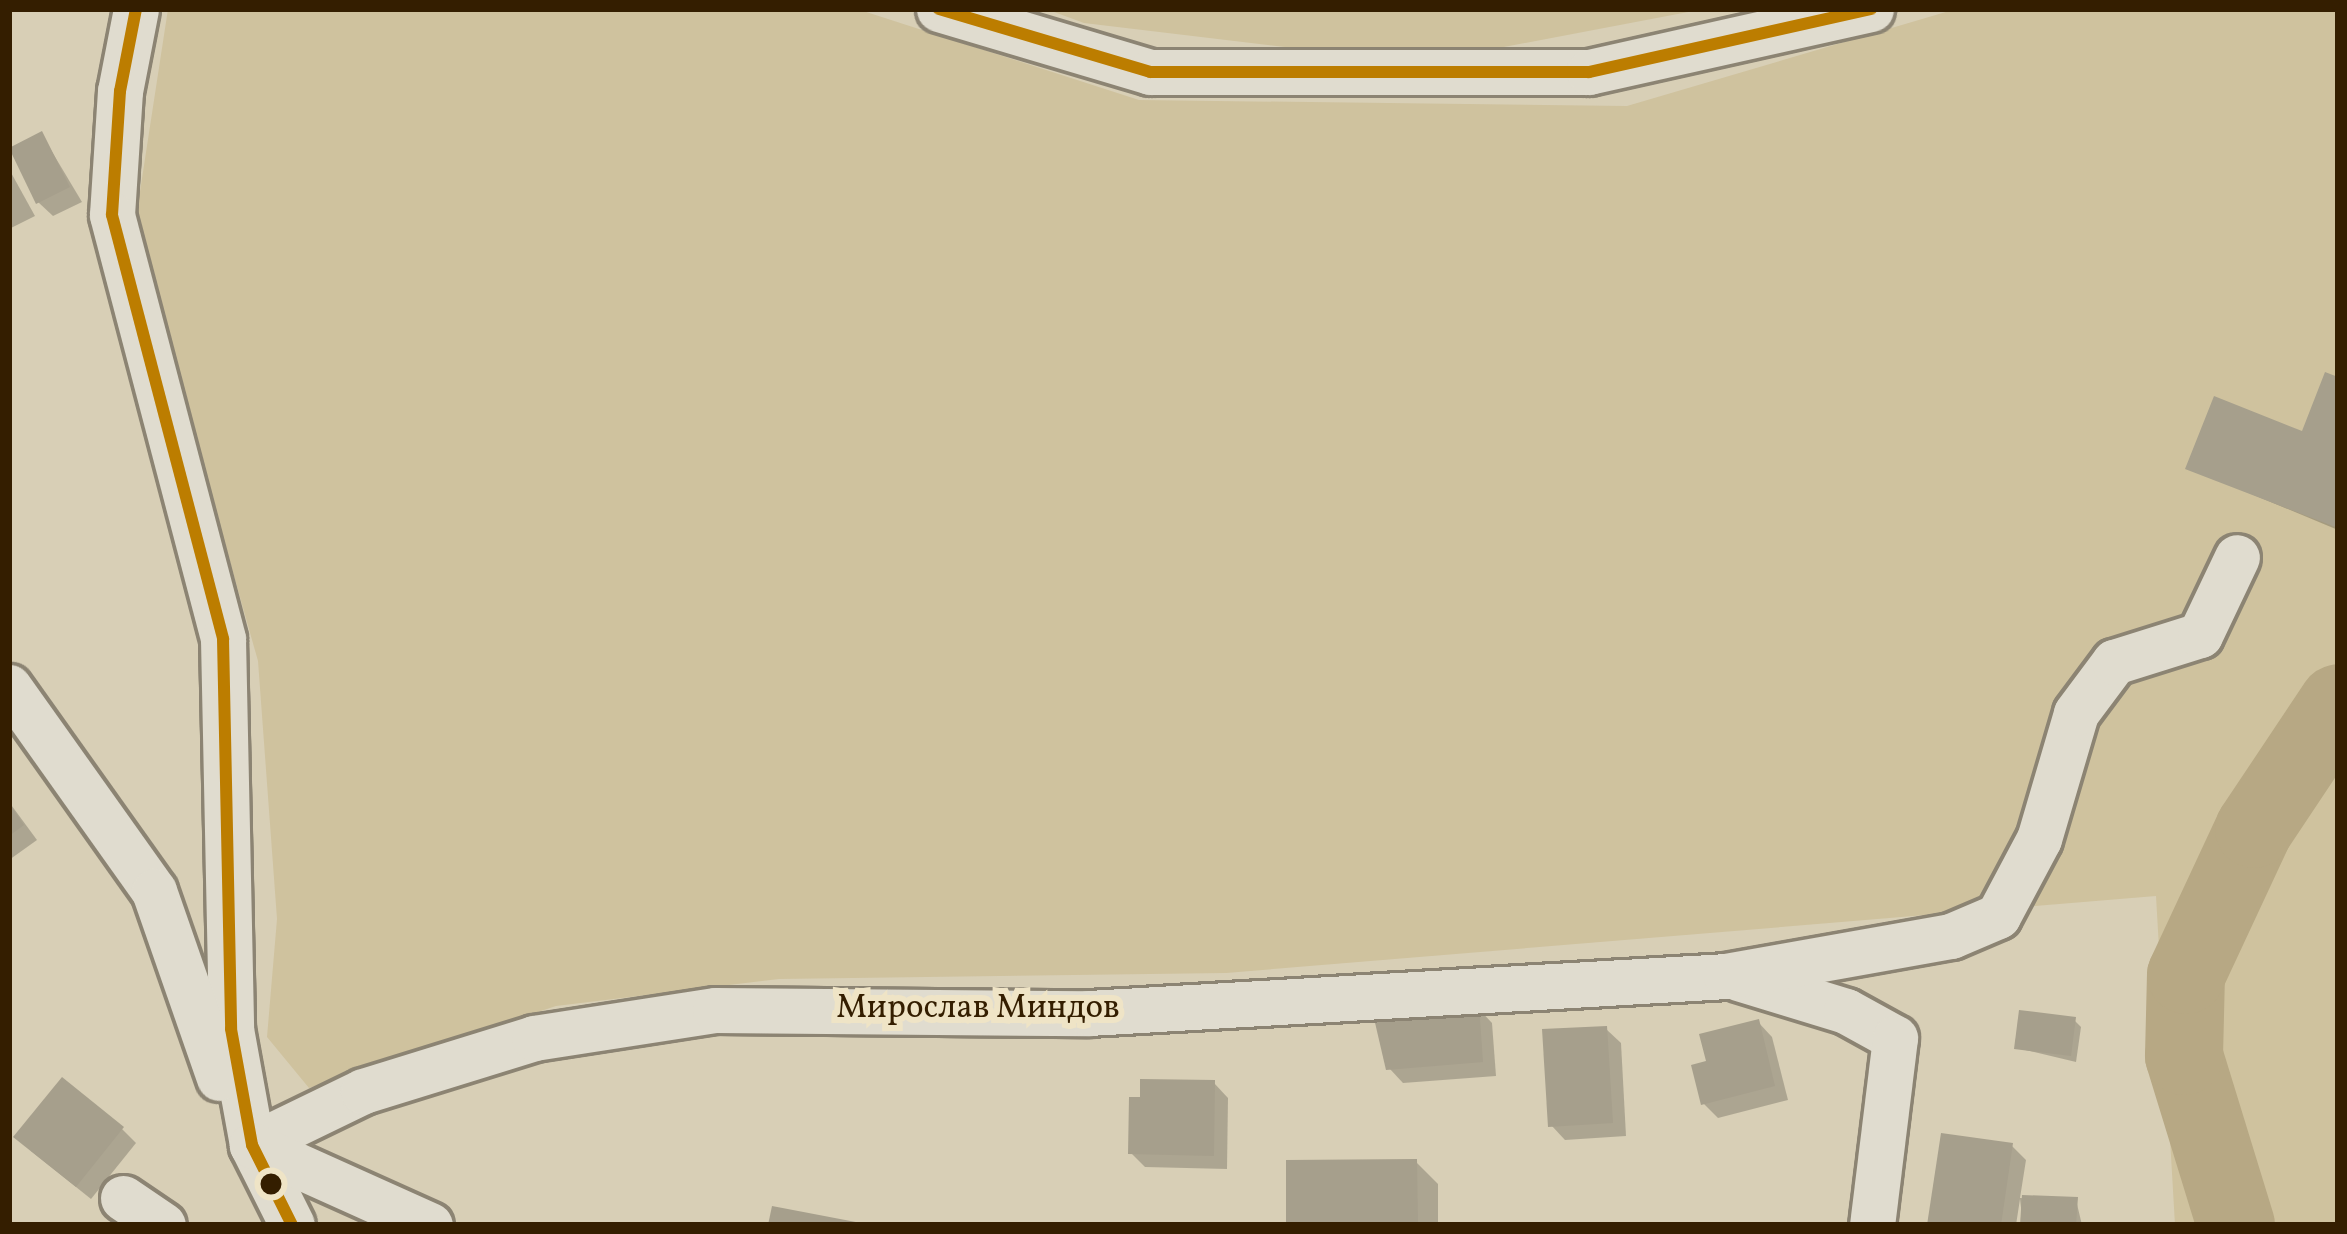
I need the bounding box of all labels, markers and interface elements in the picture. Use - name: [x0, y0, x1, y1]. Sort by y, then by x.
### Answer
- street label: Мирослав Миндов: [836, 990, 1120, 1030]
- unlabelled marker: [260, 1173, 282, 1195]

